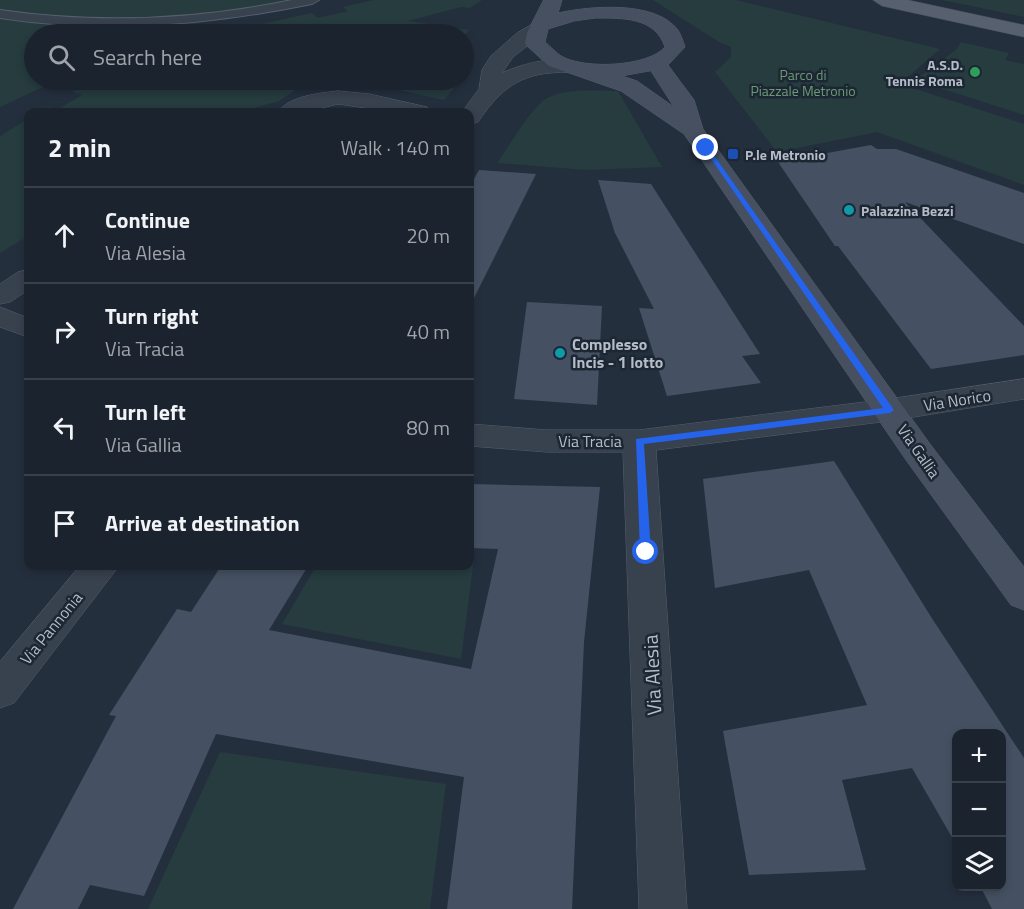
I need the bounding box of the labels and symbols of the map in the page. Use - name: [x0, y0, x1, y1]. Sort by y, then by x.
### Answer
- place label: A.S.D. Tennis Roma: [886, 54, 963, 91]
- park label: Parco di Piazzale Metronio: [750, 64, 856, 101]
- marker: A.S.D. Tennis Roma: [968, 65, 982, 79]
- route end: [692, 134, 718, 160]
- place label: P.le Metronio: [745, 144, 826, 165]
- marker: P.le Metronio: [726, 147, 740, 161]
- place label: Palazzina Bezzi: [861, 200, 954, 221]
- marker: Palazzina Bezzi: [842, 203, 856, 217]
- place label: Complesso Incis - 1 lotto: [572, 332, 663, 374]
- marker: Complesso Incis - 1 lotto: [553, 346, 567, 360]
- street label: Via Norico: [922, 383, 992, 417]
- street label: Via Gallia: [892, 419, 946, 483]
- street label: Via Tracia: [558, 429, 622, 453]
- route start: [632, 538, 658, 564]
- street label: Via Pannonia: [14, 586, 88, 670]
- street label: Via Alesia: [634, 634, 670, 716]

